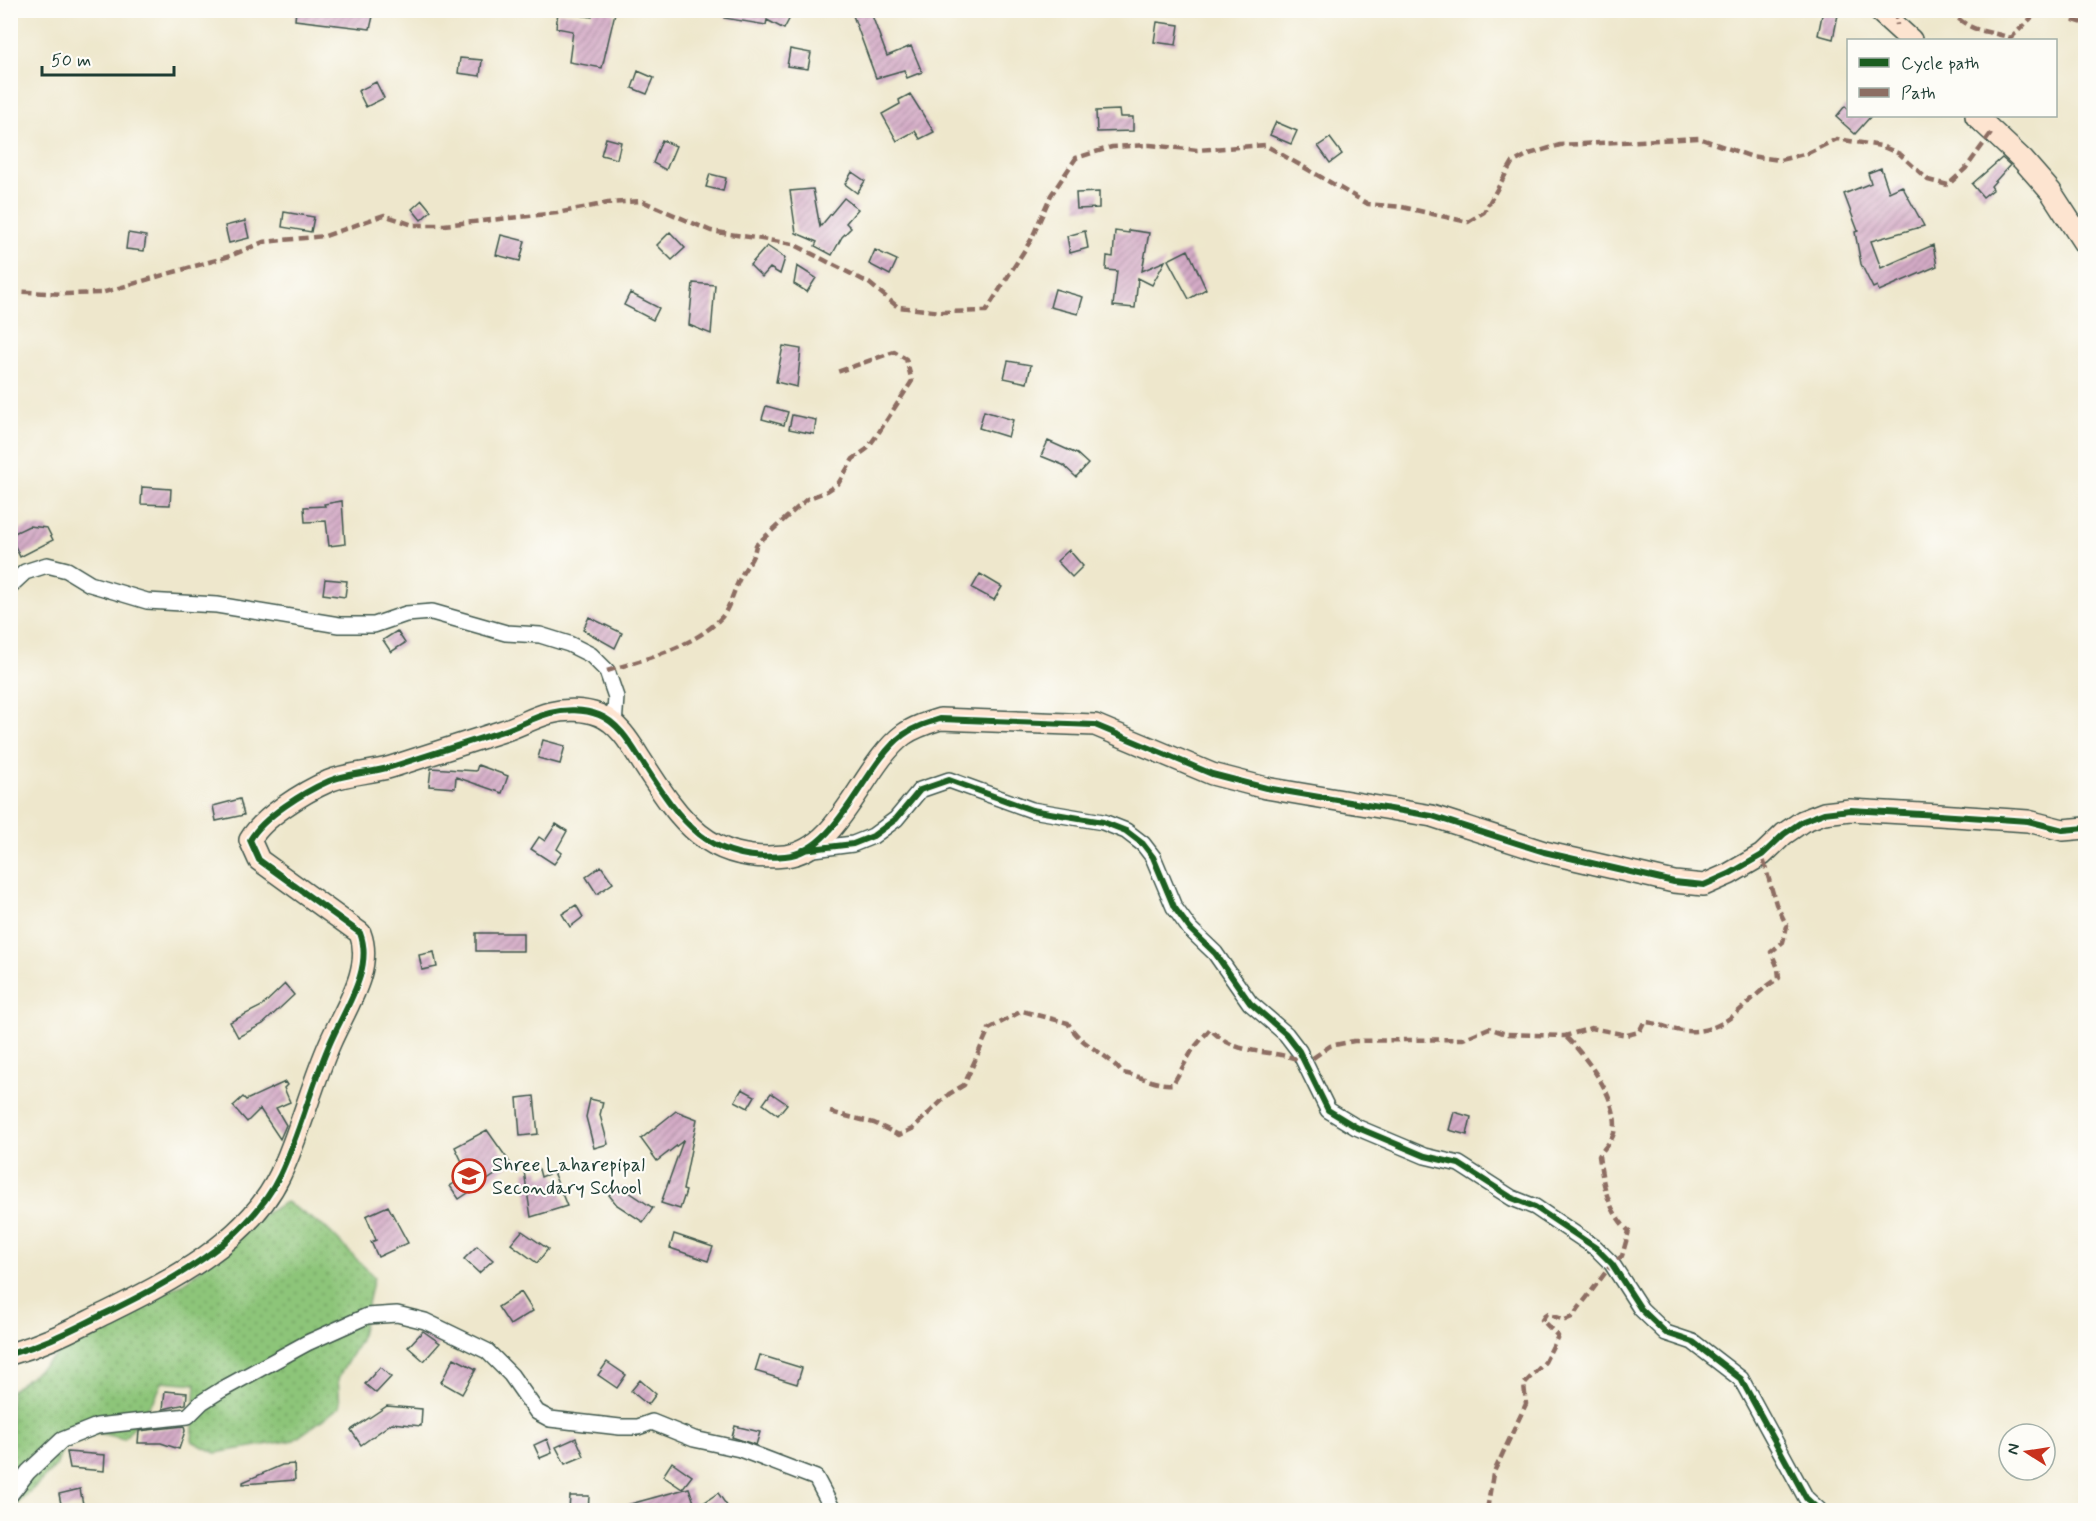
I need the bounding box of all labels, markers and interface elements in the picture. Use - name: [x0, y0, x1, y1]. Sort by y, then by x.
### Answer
- scale bar: [42, 39, 174, 77]
- legend: [1847, 39, 2057, 117]
- text: 50 m: [51, 49, 91, 73]
- text: Cycle path: [1901, 52, 1979, 76]
- text: Path: [1901, 82, 1936, 106]
- place label: Shree Laharepipal Secondary School: [492, 1152, 645, 1202]
- school or university icon: Shree Laharepipal Secondary School: [451, 1158, 487, 1194]
- north arrow: [1997, 1422, 2057, 1482]
- text: N: [2002, 1442, 2025, 1457]

